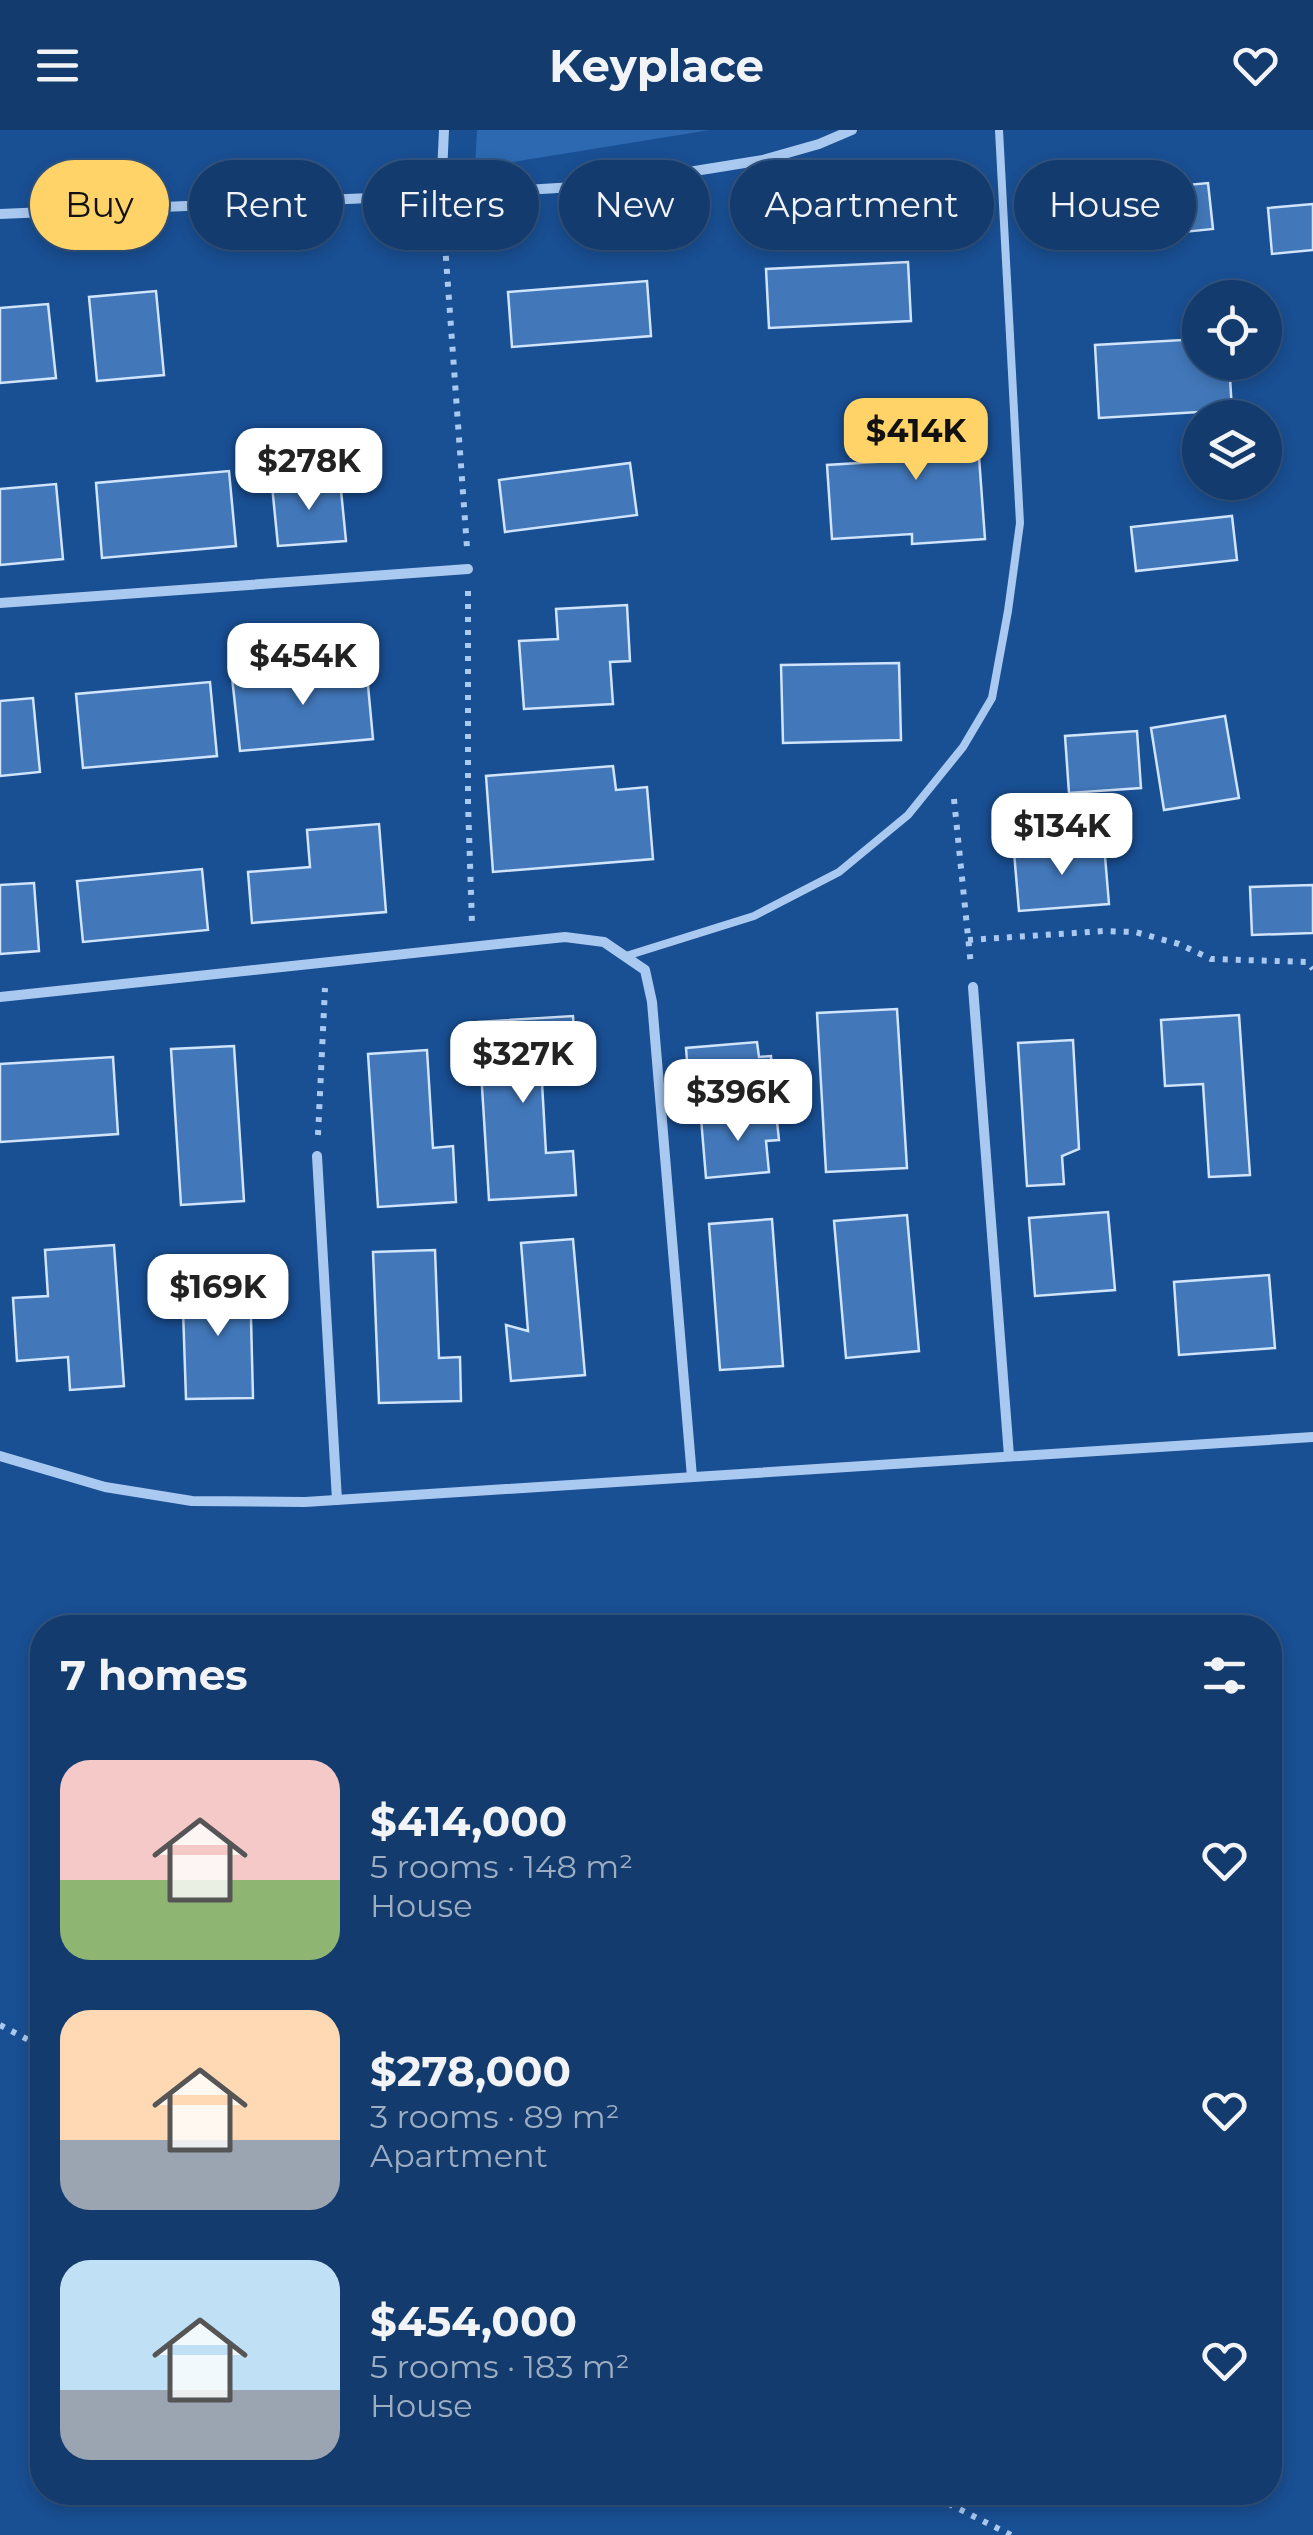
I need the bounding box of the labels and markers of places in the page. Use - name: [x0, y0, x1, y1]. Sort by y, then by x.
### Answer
- pin: $414K: [846, 398, 986, 483]
- pin: $278K: [239, 428, 379, 513]
- pin: $454K: [233, 623, 373, 708]
- pin: $134K: [992, 793, 1132, 878]
- pin: $327K: [453, 1021, 593, 1106]
- pin: $396K: [668, 1059, 808, 1144]
- pin: $169K: [148, 1254, 288, 1339]

